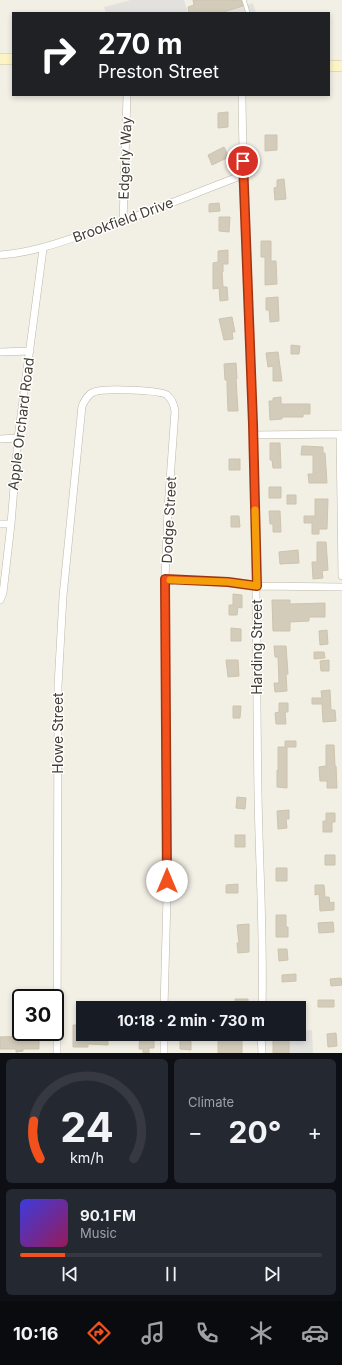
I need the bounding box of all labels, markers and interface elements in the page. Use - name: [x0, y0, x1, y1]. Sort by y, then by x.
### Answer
- text: 270 m: [98, 27, 183, 61]
- icon: right: [32, 28, 84, 80]
- text: Preston Street: [98, 61, 219, 82]
- street label: Edgerly Way: [115, 116, 134, 200]
- pin: [226, 144, 260, 178]
- icon: arrive: [232, 150, 254, 172]
- street label: Brookfield Drive: [70, 193, 176, 246]
- street label: Apple Orchard Road: [4, 357, 37, 491]
- street label: Dodge Street: [158, 476, 179, 564]
- street label: Harding Street: [248, 599, 265, 695]
- street label: Howe Street: [49, 692, 66, 774]
- position arrow: [146, 860, 188, 902]
- speed limit sign: 30: [12, 989, 64, 1041]
- text: 10:18 · 2 min · 730 m: [117, 1011, 265, 1030]
- text: Climate: [188, 1094, 234, 1110]
- text: 24: [60, 1102, 114, 1152]
- text: 20°: [229, 1114, 281, 1150]
- text: −: [188, 1119, 203, 1145]
- text: +: [307, 1119, 322, 1145]
- text: km/h: [70, 1149, 104, 1166]
- text: 90.1 FM: [80, 1206, 136, 1225]
- text: Music: [80, 1225, 117, 1241]
- icon: previous: [59, 1263, 81, 1285]
- icon: pause: [160, 1263, 182, 1285]
- icon: next: [261, 1263, 283, 1285]
- icon: directions: [85, 1319, 113, 1347]
- icon: music: [139, 1319, 167, 1347]
- icon: phone: [193, 1319, 221, 1347]
- icon: climate: [247, 1319, 275, 1347]
- icon: car: [301, 1319, 329, 1347]
- text: 10:16: [13, 1323, 58, 1344]

